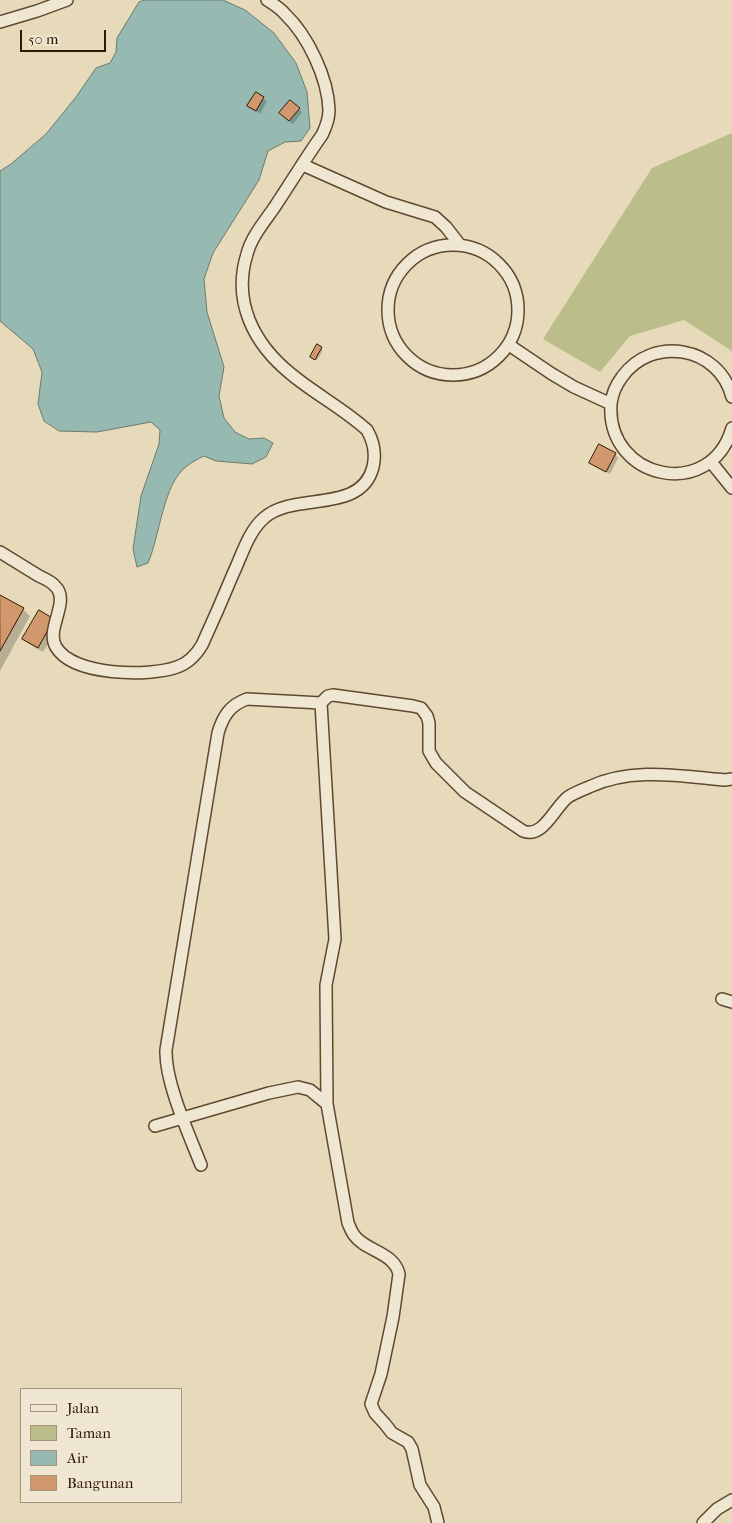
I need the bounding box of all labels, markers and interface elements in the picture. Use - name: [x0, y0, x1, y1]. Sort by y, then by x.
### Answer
- scale bar: [22, 20, 109, 52]
- text: 50 m: [28, 30, 58, 48]
- legend: [20, 1388, 182, 1503]
- text: Jalan: [67, 1399, 99, 1417]
- text: Taman: [67, 1424, 111, 1442]
- text: Air: [67, 1449, 88, 1467]
- text: Bangunan: [67, 1474, 134, 1492]

